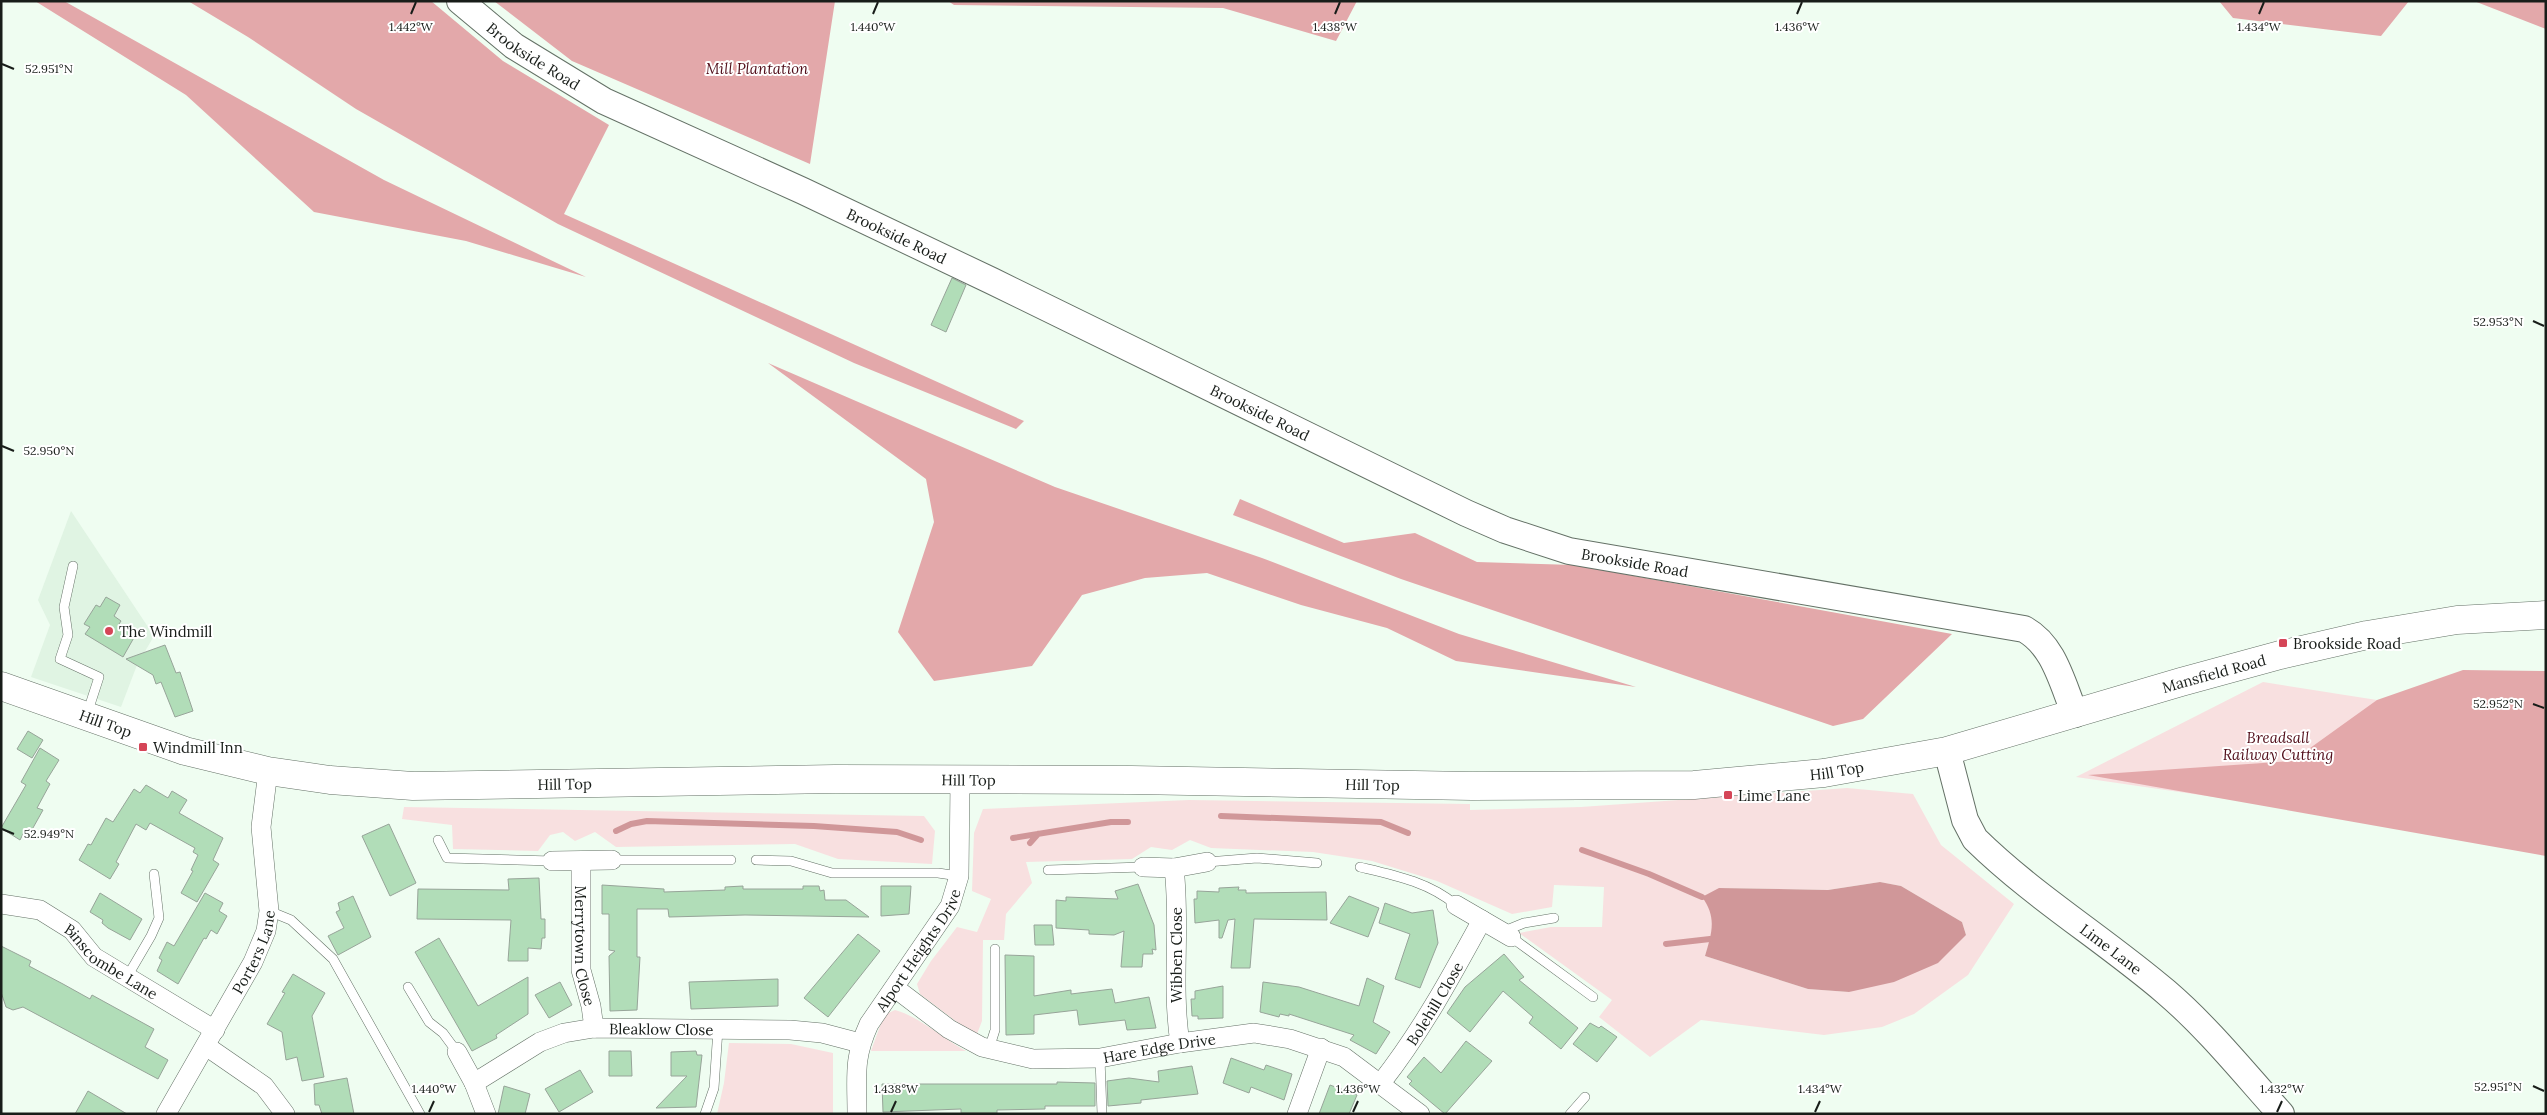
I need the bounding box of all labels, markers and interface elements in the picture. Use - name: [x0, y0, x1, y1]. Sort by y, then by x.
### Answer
- street label: Brookside Road: [483, 18, 584, 94]
- text: 1.442°W: [389, 19, 434, 34]
- text: 1.440°W: [851, 19, 896, 34]
- text: 1.438°W: [1313, 19, 1358, 34]
- text: 1.436°W: [1775, 19, 1820, 34]
- text: 1.434°W: [2237, 19, 2282, 34]
- park label: Mill Plantation: [706, 59, 809, 78]
- text: 52.951°N: [25, 61, 73, 76]
- street label: Brookside Road: [844, 204, 950, 268]
- text: 52.953°N: [2473, 314, 2523, 329]
- street label: Brookside Road: [1207, 380, 1313, 445]
- text: 52.950°N: [24, 443, 74, 458]
- street label: Brookside Road: [1580, 544, 1690, 581]
- place label: The Windmill: [119, 622, 212, 641]
- marker: The Windmill: [103, 625, 115, 637]
- place label: Brookside Road: [2293, 634, 2401, 653]
- marker: Brookside Road: [2277, 637, 2289, 649]
- street label: Mansfield Road: [2160, 650, 2268, 697]
- text: 52.952°N: [2473, 696, 2523, 711]
- street label: Hill Top: [77, 705, 135, 741]
- park label: Breadsall Railway Cutting: [2223, 728, 2333, 764]
- place label: Windmill Inn: [153, 738, 243, 757]
- marker: Windmill Inn: [137, 741, 149, 753]
- street label: Hill Top: [1809, 757, 1865, 784]
- street label: Hill Top: [941, 770, 996, 789]
- street label: Hill Top: [537, 774, 592, 793]
- street label: Hill Top: [1345, 774, 1400, 794]
- place label: Lime Lane: [1738, 786, 1810, 805]
- marker: Lime Lane: [1722, 789, 1734, 801]
- text: 52.949°N: [24, 826, 74, 841]
- street label: Merrytown Close: [571, 885, 600, 1008]
- street label: Alport Heights Drive: [871, 886, 964, 1016]
- street label: Wibben Close: [1167, 907, 1186, 1003]
- street label: Porters Lane: [227, 909, 279, 997]
- street label: Binscombe Lane: [62, 919, 162, 1003]
- street label: Lime Lane: [2077, 919, 2146, 978]
- street label: Bolehill Close: [1402, 958, 1467, 1049]
- street label: Bleaklow Close: [609, 1019, 714, 1039]
- street label: Hare Edge Drive: [1101, 1029, 1217, 1067]
- text: 52.951°N: [2474, 1079, 2522, 1094]
- text: 1.440°W: [412, 1081, 457, 1096]
- text: 1.438°W: [874, 1081, 919, 1096]
- text: 1.436°W: [1336, 1081, 1381, 1096]
- text: 1.434°W: [1798, 1081, 1843, 1096]
- text: 1.432°W: [2260, 1081, 2305, 1096]

